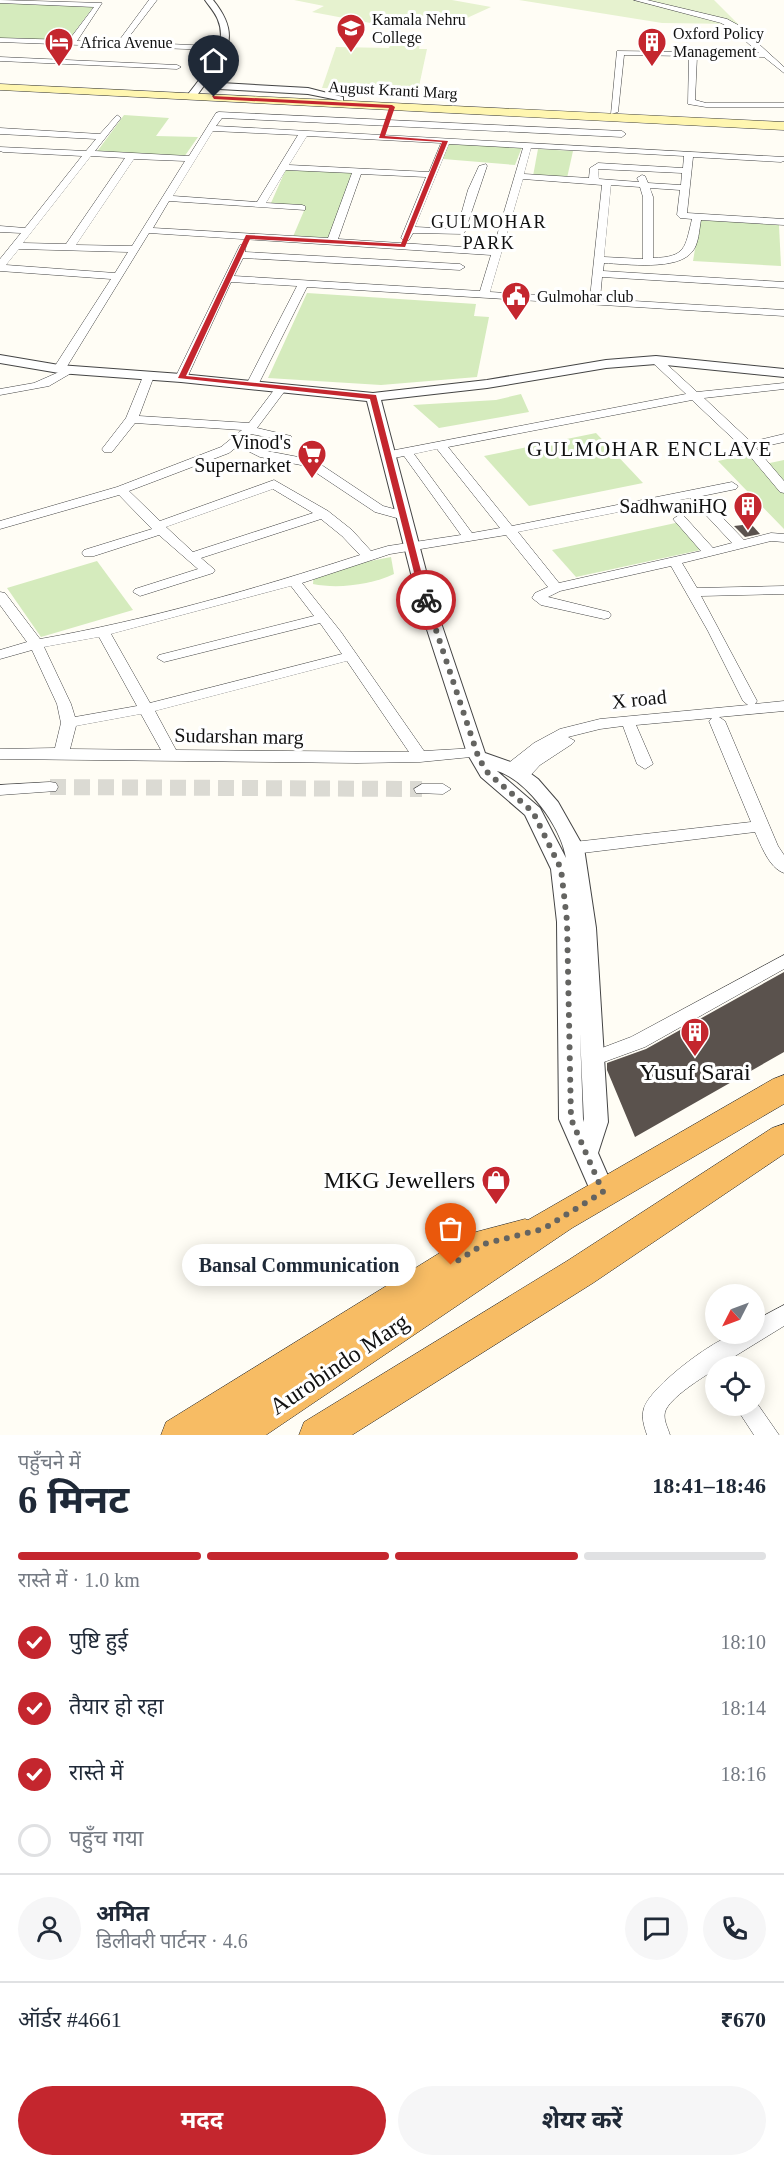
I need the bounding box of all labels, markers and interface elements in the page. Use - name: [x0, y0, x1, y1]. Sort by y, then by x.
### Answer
- place label: Kamala Nehru College: [372, 11, 466, 47]
- school or university icon: Kamala Nehru College: [335, 12, 367, 54]
- place label: Oxford Policy Management: [673, 25, 764, 61]
- hotel icon: Africa Avenue: [43, 26, 75, 68]
- building icon: Oxford Policy Management: [636, 26, 668, 68]
- place label: Africa Avenue: [80, 34, 173, 51]
- pin: [188, 35, 239, 97]
- icon: home: [197, 44, 230, 77]
- street label: August Kranti Marg: [328, 78, 458, 103]
- district label: GULMOHAR PARK: [431, 212, 547, 253]
- public building icon: Gulmohar club: [500, 280, 532, 322]
- place label: Gulmohar club: [537, 288, 633, 305]
- place label: Vinod's Supernarket: [194, 431, 291, 477]
- district label: GULMOHAR ENCLAVE: [527, 437, 773, 461]
- supermarket icon: Vinod's Supernarket: [296, 438, 328, 480]
- building icon: SadhwaniHQ: [732, 490, 764, 532]
- place label: SadhwaniHQ: [619, 495, 728, 517]
- courier: [396, 570, 456, 630]
- icon: bike: [410, 584, 443, 617]
- street label: X road: [611, 685, 667, 713]
- street label: Sudarshan marg: [174, 724, 304, 749]
- building icon: Yusuf Sarai: [679, 1016, 711, 1058]
- place label: Yusuf Sarai: [639, 1059, 751, 1085]
- shop icon: MKG Jewellers: [480, 1164, 512, 1206]
- place label: MKG Jewellers: [324, 1167, 475, 1193]
- pin: [425, 1203, 476, 1265]
- icon: bag: [434, 1212, 467, 1245]
- callout: Bansal Communication: [181, 1244, 415, 1286]
- text: Bansal Communication: [199, 1254, 399, 1276]
- north arrow: [705, 1284, 765, 1344]
- map controls: [705, 1284, 765, 1416]
- street label: Aurobindo Marg: [265, 1308, 413, 1420]
- button: locate: [705, 1356, 765, 1416]
- text: पहुँचने में: [18, 1451, 81, 1473]
- text: 18:41–18:46: [652, 1473, 766, 1498]
- text: 6 मिनट: [18, 1478, 129, 1521]
- text: रास्ते में · 1.0 km: [18, 1569, 140, 1591]
- icon: check: [18, 1626, 51, 1659]
- text: पुष्टि हुई: [69, 1628, 128, 1653]
- text: 18:10: [720, 1631, 766, 1653]
- icon: check: [18, 1692, 51, 1725]
- text: तैयार हो रहा: [69, 1694, 164, 1719]
- text: 18:14: [720, 1697, 766, 1719]
- icon: check: [18, 1758, 51, 1791]
- text: रास्ते में: [69, 1760, 123, 1785]
- text: 18:16: [720, 1763, 766, 1785]
- text: पहुँच गया: [69, 1826, 144, 1851]
- button: person: [18, 1897, 81, 1960]
- button: chat: [625, 1897, 688, 1960]
- button: phone: [703, 1897, 766, 1960]
- text: अमित: [96, 1901, 149, 1926]
- text: डिलीवरी पार्टनर · 4.6: [96, 1930, 248, 1952]
- text: ऑर्डर #4661: [18, 2007, 122, 2032]
- text: ₹670: [720, 2007, 766, 2032]
- button: मदद: [18, 2086, 386, 2155]
- button: शेयर करें: [398, 2086, 766, 2155]

